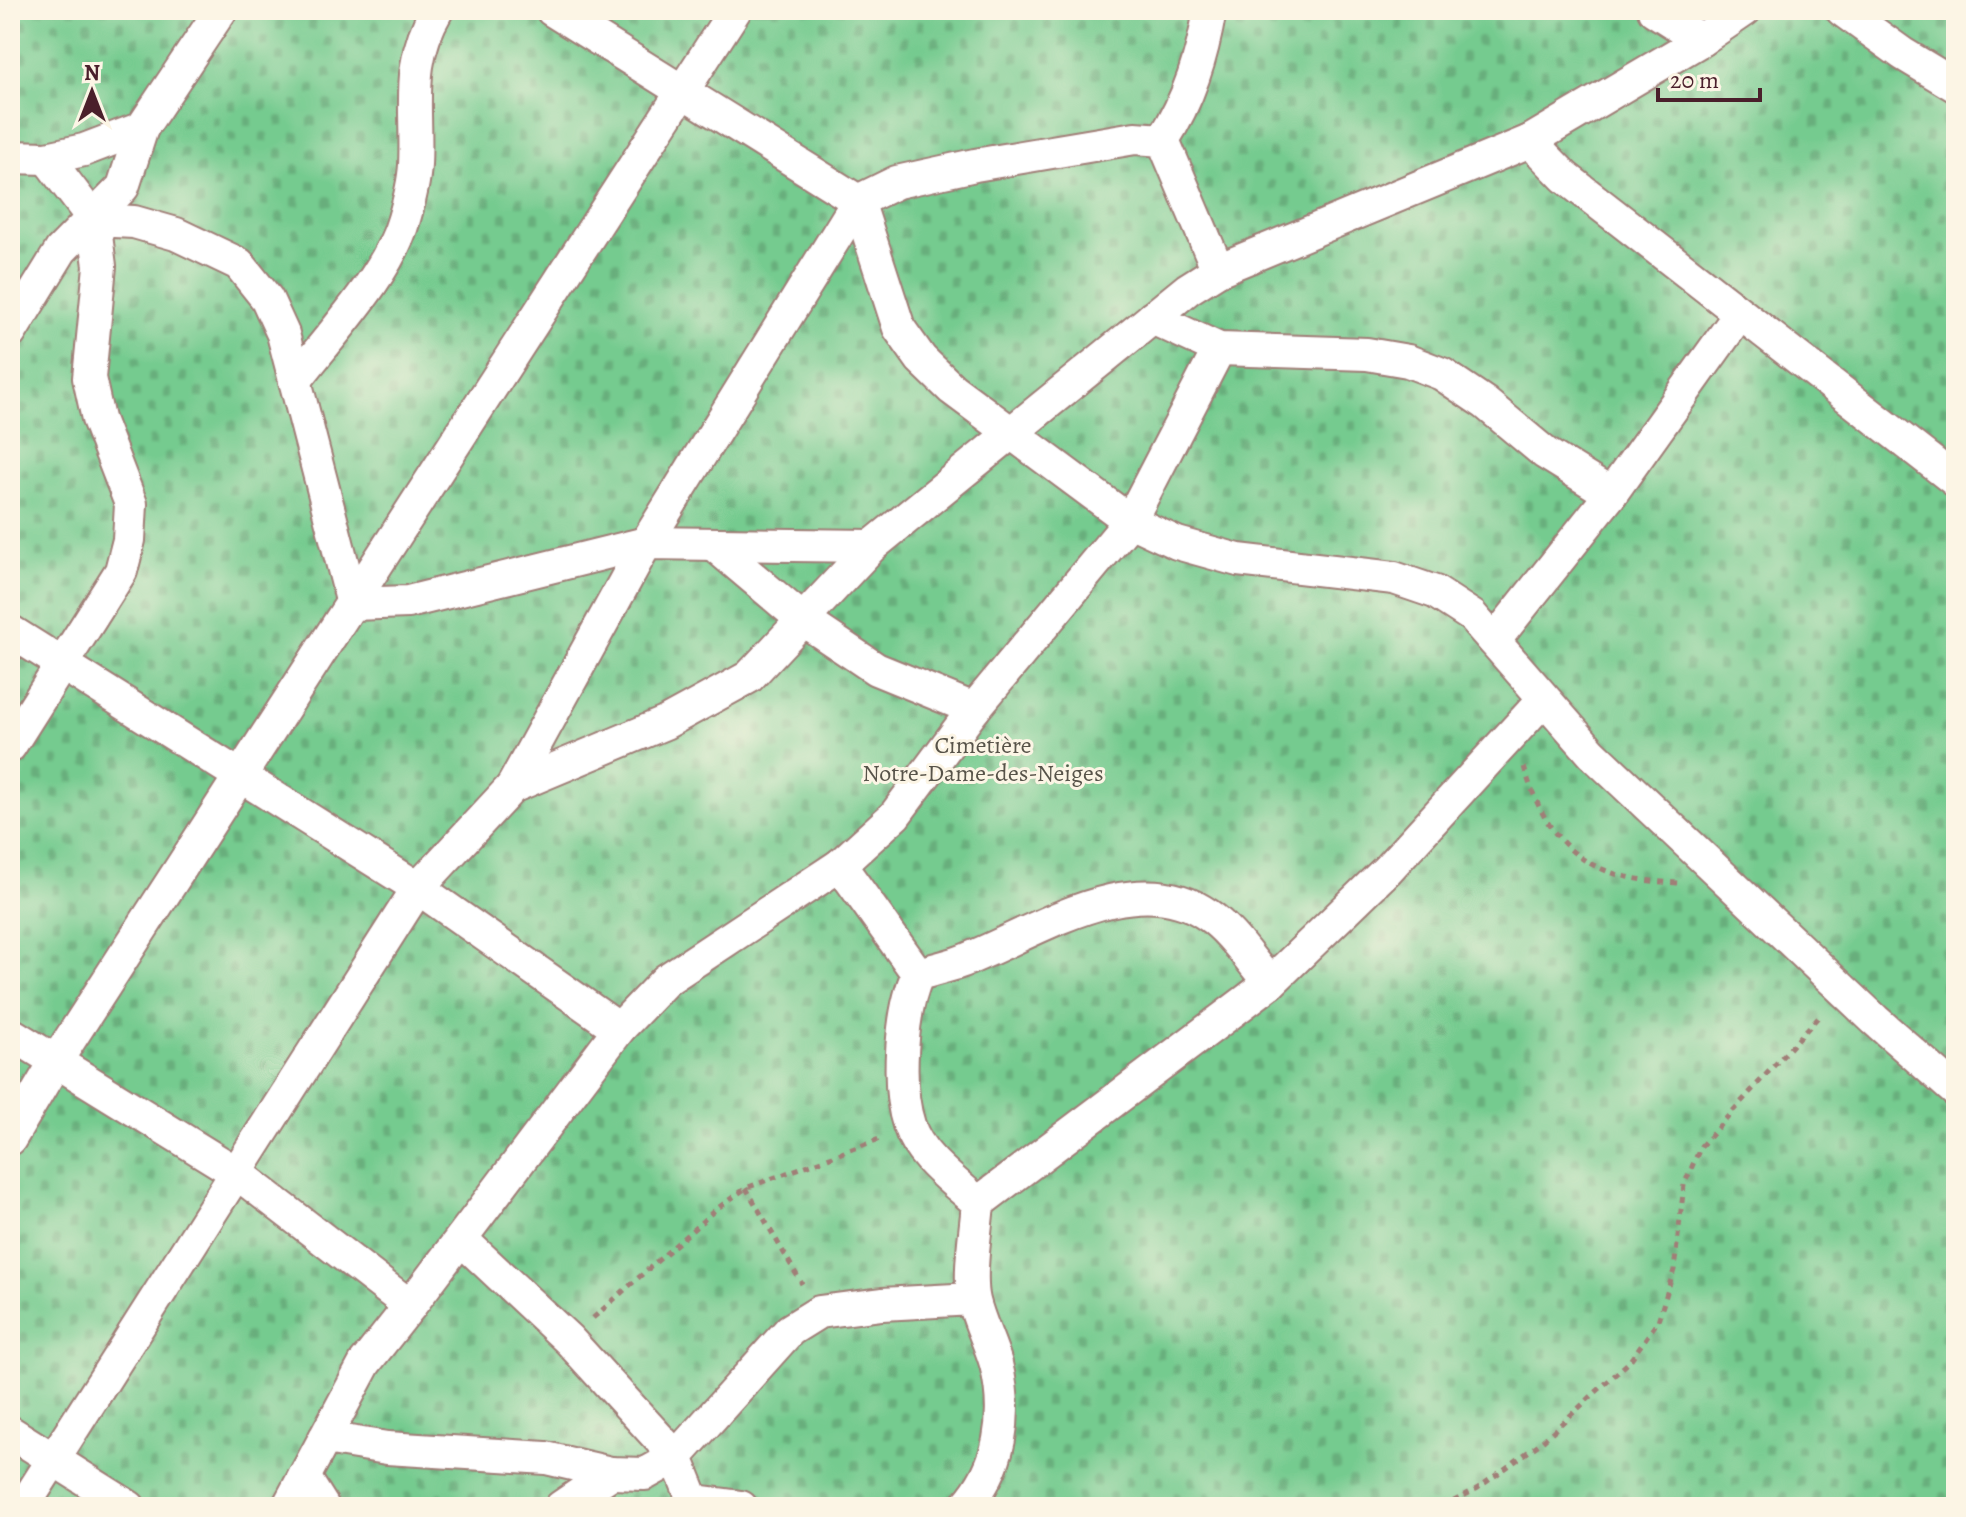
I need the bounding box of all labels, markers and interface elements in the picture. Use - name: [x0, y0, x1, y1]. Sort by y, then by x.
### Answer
- north arrow: [52, 52, 132, 132]
- scale bar: [1658, 52, 1760, 102]
- text: N: [84, 58, 100, 88]
- text: 20 m: [1670, 64, 1719, 96]
- park label: Cimetière Notre-Dame-des-Neiges: [862, 729, 1104, 789]

